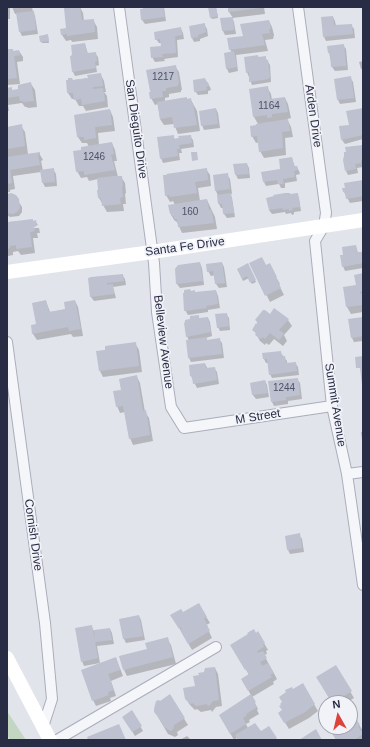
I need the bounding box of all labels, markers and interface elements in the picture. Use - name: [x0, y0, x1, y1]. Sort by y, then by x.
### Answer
- house number: 1217: [152, 71, 174, 83]
- street label: San Dieguito Drive: [122, 78, 150, 180]
- street label: Arden Drive: [301, 84, 325, 148]
- house number: 1164: [258, 100, 280, 112]
- house number: 1246: [83, 151, 105, 163]
- house number: 160: [182, 206, 198, 218]
- street label: Santa Fe Drive: [144, 234, 226, 260]
- street label: Belleview Avenue: [150, 294, 176, 390]
- street label: Summit Avenue: [321, 362, 349, 448]
- house number: 1244: [273, 382, 295, 394]
- street label: M Street: [234, 406, 282, 428]
- street label: Cornish Drive: [21, 498, 45, 572]
- north arrow: [318, 695, 358, 735]
- text: N: [332, 698, 341, 711]

